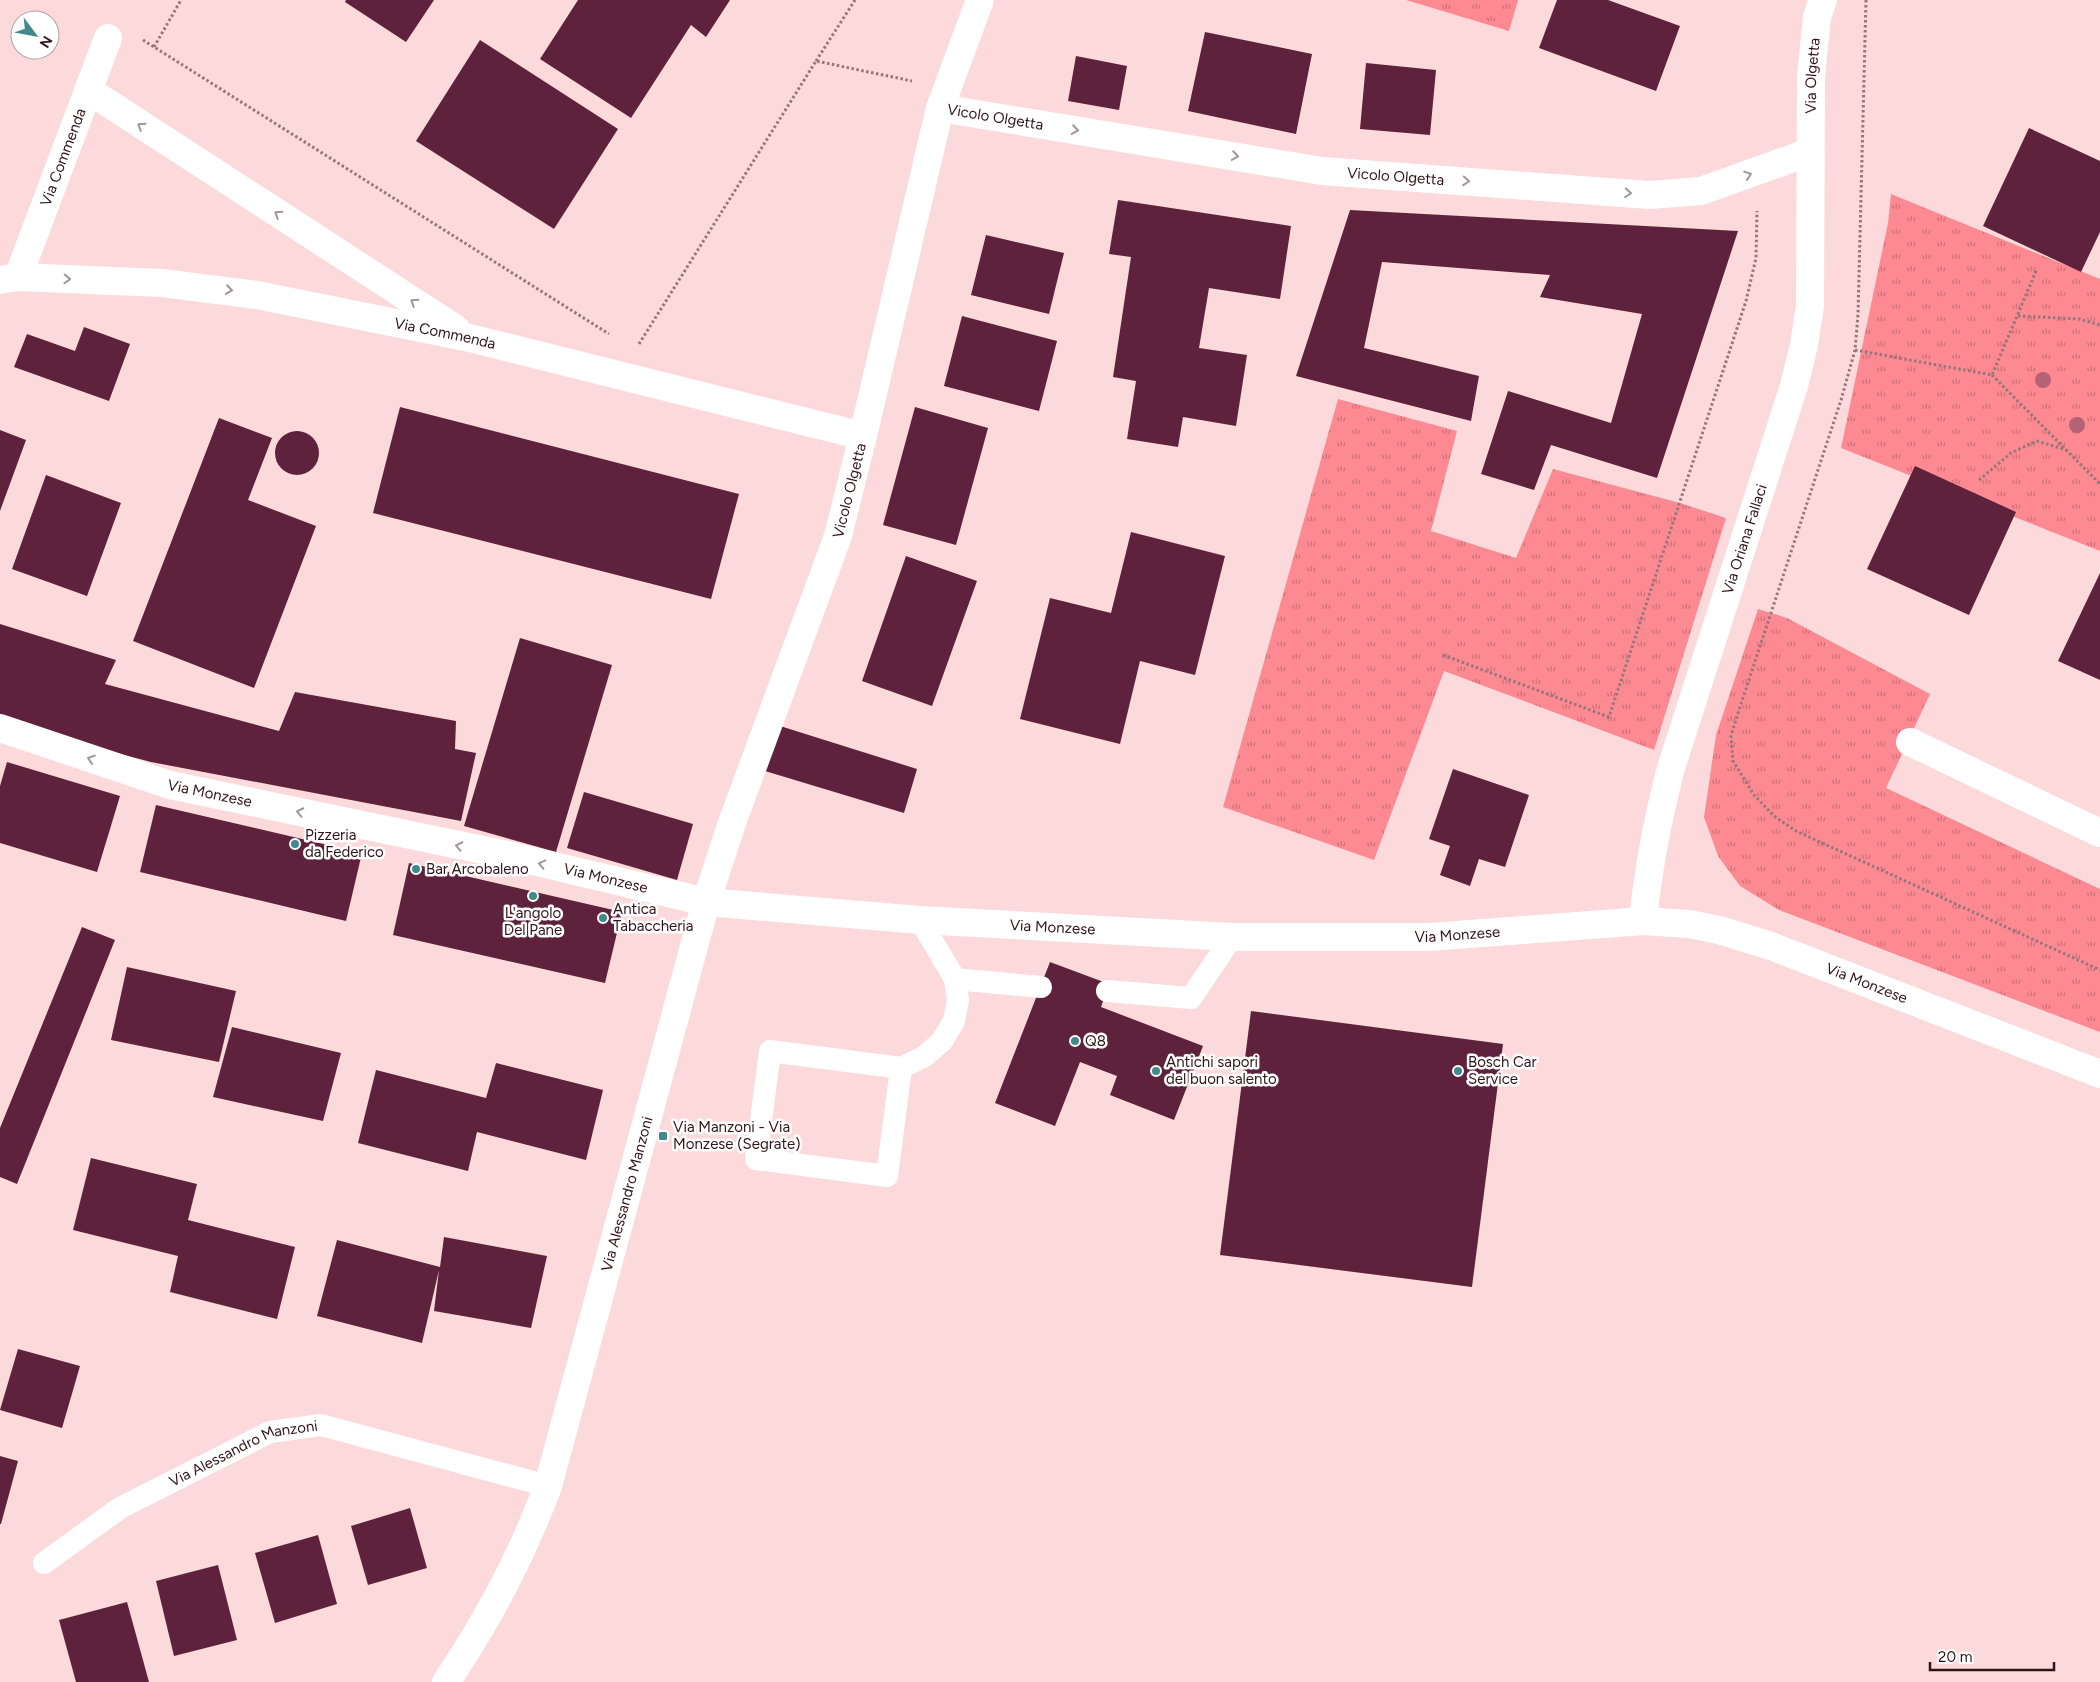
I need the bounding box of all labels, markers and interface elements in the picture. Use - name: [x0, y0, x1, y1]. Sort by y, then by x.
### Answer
- north arrow: [10, 10, 60, 60]
- text: N: [36, 33, 56, 51]
- street label: Via Olgetta: [1802, 37, 1824, 114]
- street label: Vicolo Olgetta: [946, 100, 1045, 134]
- street label: Via Commenda: [36, 106, 90, 209]
- one-way arrow: [137, 122, 146, 132]
- one-way arrow: [1071, 124, 1079, 135]
- one-way arrow: [1231, 151, 1240, 161]
- street label: Vicolo Olgetta: [1346, 164, 1445, 189]
- one-way arrow: [1743, 171, 1751, 181]
- one-way arrow: [1462, 176, 1470, 187]
- one-way arrow: [1625, 187, 1633, 198]
- one-way arrow: [274, 210, 283, 220]
- one-way arrow: [63, 274, 71, 285]
- one-way arrow: [225, 284, 233, 295]
- one-way arrow: [410, 299, 420, 308]
- street label: Via Commenda: [393, 314, 498, 353]
- street label: Vicolo Olgetta: [829, 441, 870, 540]
- street label: Via Oriana Fallaci: [1719, 482, 1771, 597]
- one-way arrow: [87, 755, 95, 765]
- street label: Via Monzese: [166, 776, 254, 811]
- one-way arrow: [295, 807, 304, 818]
- place label: Pizzeria da Federico: [305, 826, 384, 861]
- marker: Pizzeria da Federico: [289, 838, 301, 850]
- one-way arrow: [454, 841, 463, 851]
- one-way arrow: [537, 859, 546, 870]
- place label: Bar Arcobaleno: [426, 860, 529, 878]
- street label: Via Monzese: [562, 860, 650, 897]
- marker: Bar Arcobaleno: [410, 863, 422, 875]
- marker: L'angolo Del Pane: [527, 890, 539, 902]
- place label: Antica Tabaccheria: [613, 900, 693, 935]
- place label: L'angolo Del Pane: [504, 904, 562, 939]
- marker: Antica Tabaccheria: [597, 912, 609, 924]
- street label: Via Monzese: [1009, 916, 1096, 939]
- street label: Via Monzese: [1414, 923, 1501, 946]
- street label: Via Monzese: [1823, 959, 1910, 1007]
- place label: Q8: [1085, 1032, 1106, 1050]
- marker: Q8: [1069, 1035, 1081, 1047]
- place label: Antichi sapori del buon salento: [1166, 1053, 1277, 1088]
- place label: Bosch Car Service: [1468, 1053, 1537, 1088]
- marker: Antichi sapori del buon salento: [1150, 1065, 1162, 1077]
- marker: Bosch Car Service: [1452, 1065, 1464, 1077]
- street label: Via Alessandro Manzoni: [597, 1114, 657, 1274]
- place label: Via Manzoni - Via Monzese (Segrate): [673, 1118, 800, 1153]
- marker: Via Manzoni - Via Monzese (Segrate): [657, 1130, 669, 1142]
- street label: Via Alessandro Manzoni: [166, 1417, 319, 1491]
- scale bar: [1930, 1640, 2054, 1672]
- text: 20 m: [1938, 1648, 1972, 1666]

